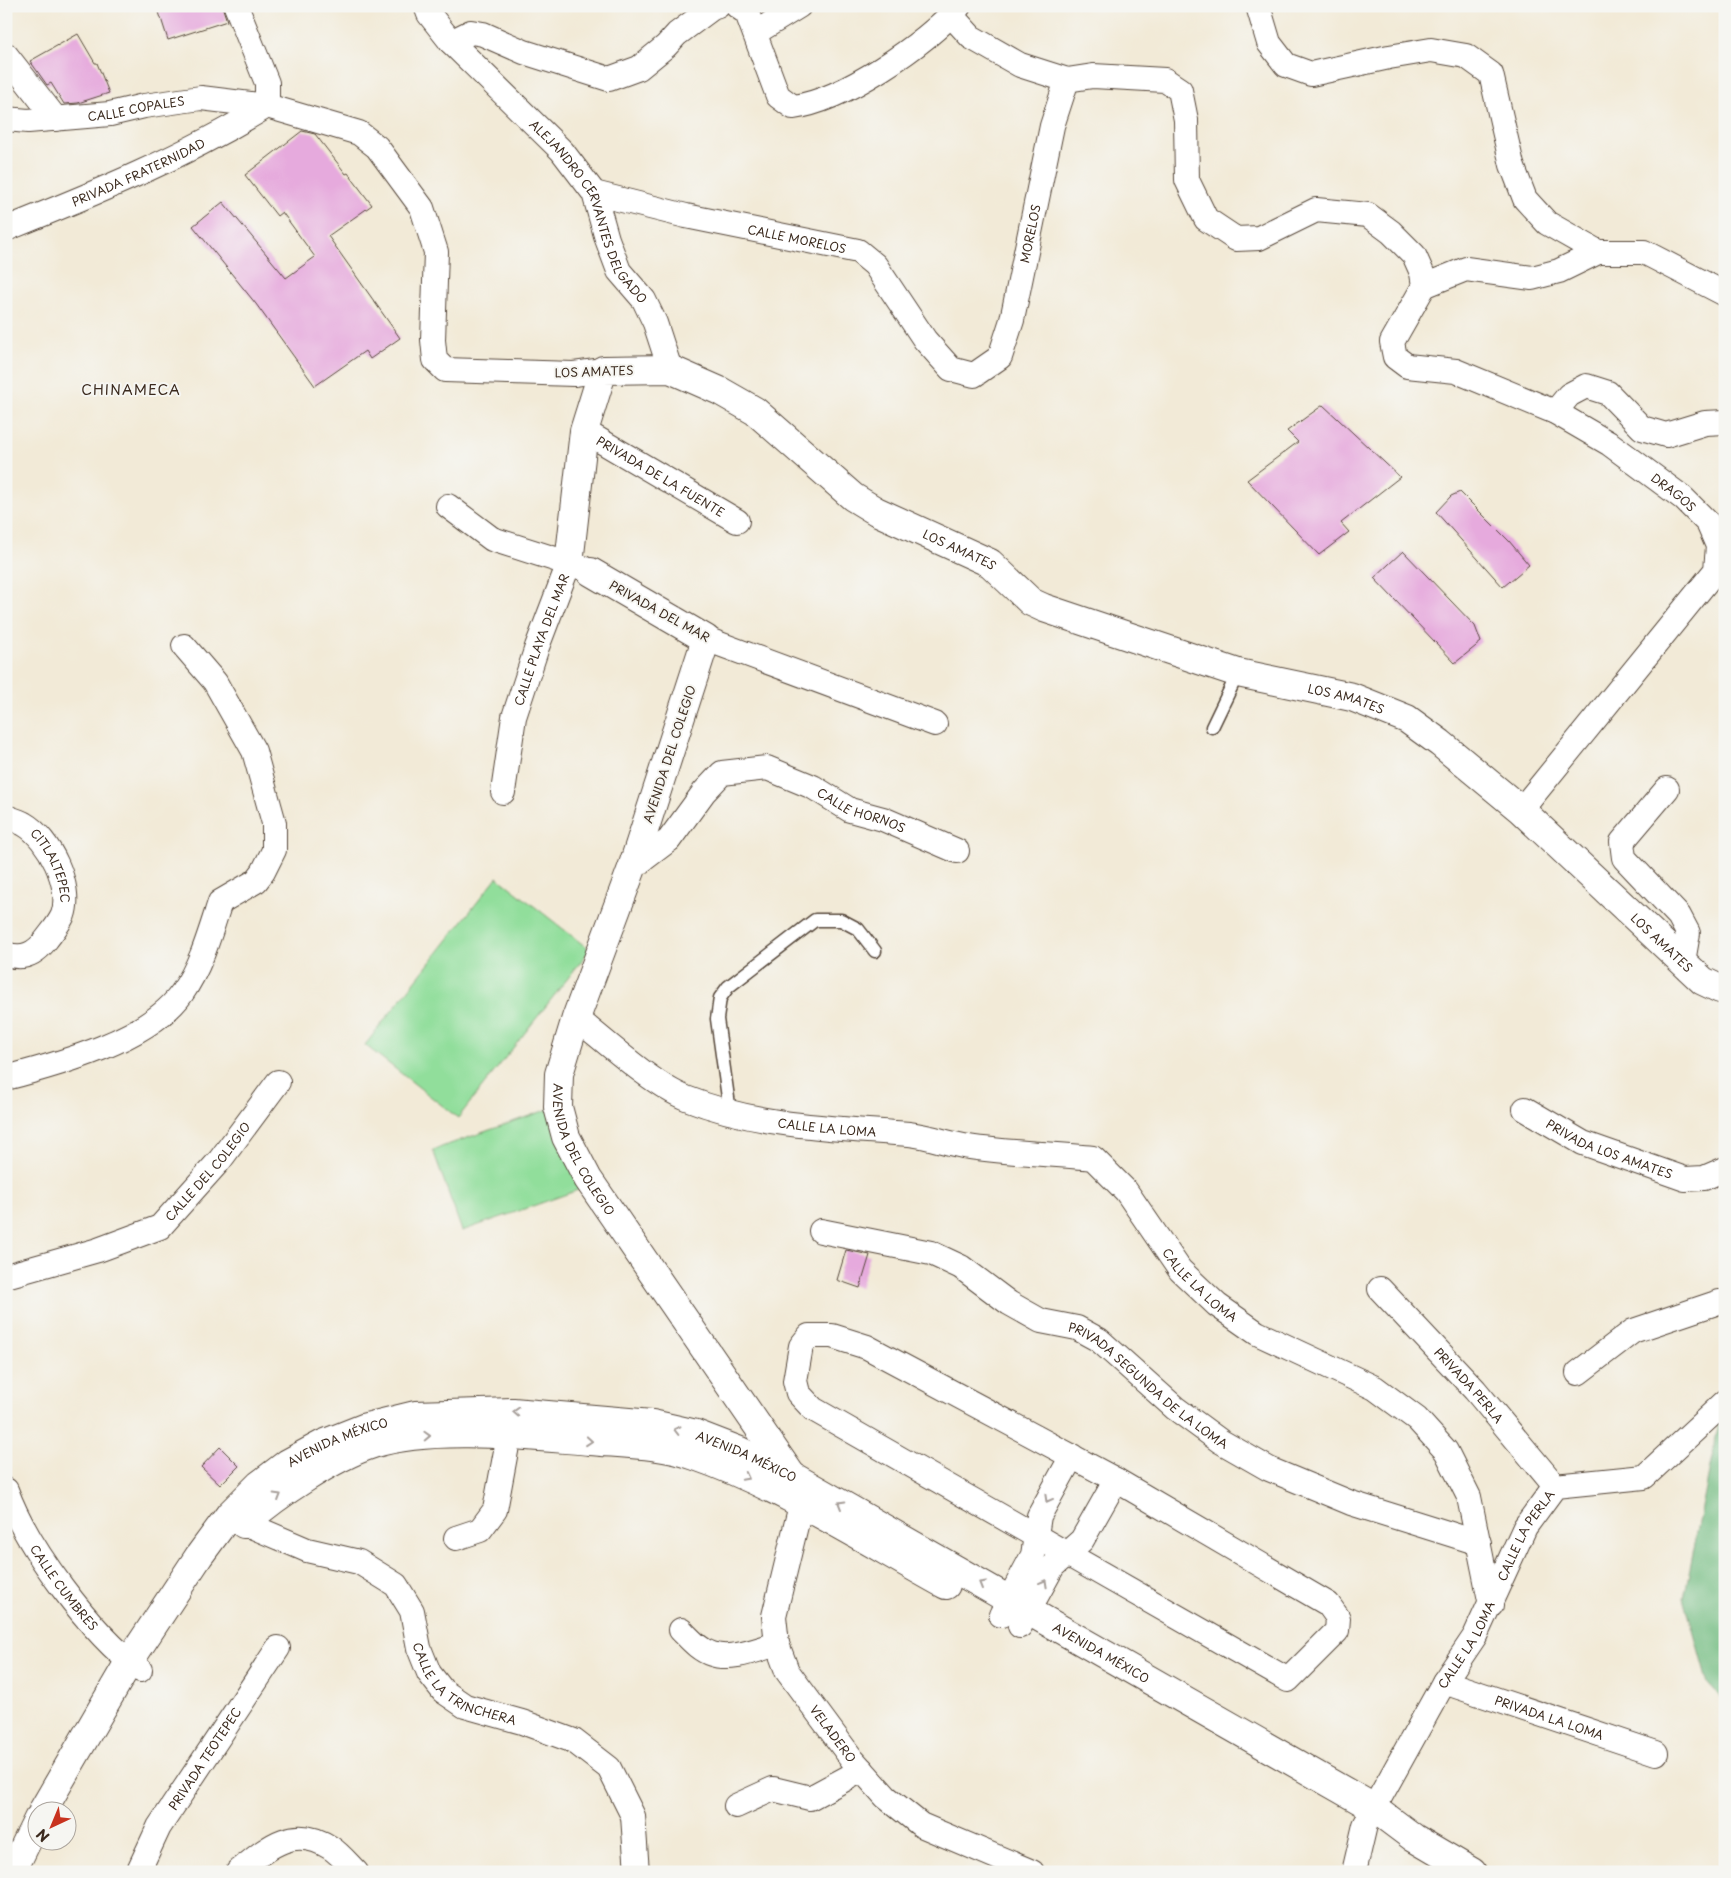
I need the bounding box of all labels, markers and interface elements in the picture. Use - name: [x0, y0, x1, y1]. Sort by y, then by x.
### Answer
- street label: CALLE COPALES: [87, 91, 186, 125]
- street label: ALEJANDRO CERVANTES DELGADO: [526, 115, 652, 307]
- street label: PRIVADA FRATERNIDAD: [69, 134, 208, 210]
- street label: MORELOS: [1015, 203, 1045, 265]
- street label: CALLE MORELOS: [746, 220, 848, 257]
- street label: LOS AMATES: [554, 361, 634, 381]
- district label: CHINAMECA: [81, 379, 181, 400]
- street label: PRIVADA DE LA FUENTE: [593, 431, 728, 521]
- street label: DRAGOS: [1648, 468, 1701, 516]
- street label: LOS AMATES: [920, 525, 1001, 574]
- street label: CALLE PLAYA DEL MAR: [509, 570, 573, 708]
- street label: PRIVADA DEL MAR: [606, 576, 714, 646]
- street label: LOS AMATES: [1306, 679, 1387, 718]
- street label: AVENIDA DEL COLEGIO: [638, 683, 700, 825]
- street label: CALLE HORNOS: [814, 783, 908, 837]
- street label: CITLALTEPEC: [27, 824, 74, 903]
- street label: LOS AMATES: [1627, 909, 1697, 976]
- street label: AVENIDA DEL COLEGIO: [549, 1083, 619, 1219]
- street label: CALLE LA LOMA: [776, 1113, 877, 1141]
- street label: PRIVADA LOS AMATES: [1543, 1115, 1675, 1183]
- street label: CALLE DEL COLEGIO: [161, 1118, 255, 1225]
- street label: CALLE LA LOMA: [1158, 1244, 1241, 1326]
- street label: PRIVADA SEGUNDA DE LA LOMA: [1067, 1318, 1232, 1453]
- street label: PRIVADA PERLA: [1430, 1343, 1508, 1427]
- one-way arrow: [512, 1407, 520, 1418]
- street label: AVENIDA MÉXICO: [284, 1413, 390, 1471]
- one-way arrow: [673, 1425, 682, 1436]
- street label: AVENIDA MÉXICO: [694, 1426, 800, 1486]
- one-way arrow: [423, 1430, 431, 1441]
- one-way arrow: [585, 1435, 593, 1446]
- one-way arrow: [741, 1471, 750, 1481]
- street label: CALLE LA PERLA: [1492, 1486, 1558, 1584]
- one-way arrow: [273, 1492, 282, 1502]
- one-way arrow: [1044, 1494, 1054, 1503]
- one-way arrow: [837, 1500, 846, 1510]
- street label: CALLE CUMBRES: [26, 1541, 102, 1634]
- one-way arrow: [1037, 1579, 1047, 1588]
- one-way arrow: [979, 1580, 988, 1590]
- street label: CALLE LA LOMA: [1433, 1598, 1499, 1692]
- street label: AVENIDA MÉXICO: [1050, 1618, 1153, 1687]
- street label: CALLE LA TRINCHERA: [409, 1641, 518, 1729]
- street label: PRIVADA LA LOMA: [1492, 1691, 1606, 1744]
- street label: VELADERO: [806, 1701, 861, 1766]
- street label: PRIVADA TEOTEPEC: [164, 1703, 245, 1813]
- north arrow: [28, 1800, 78, 1850]
- text: N: [31, 1824, 54, 1847]

